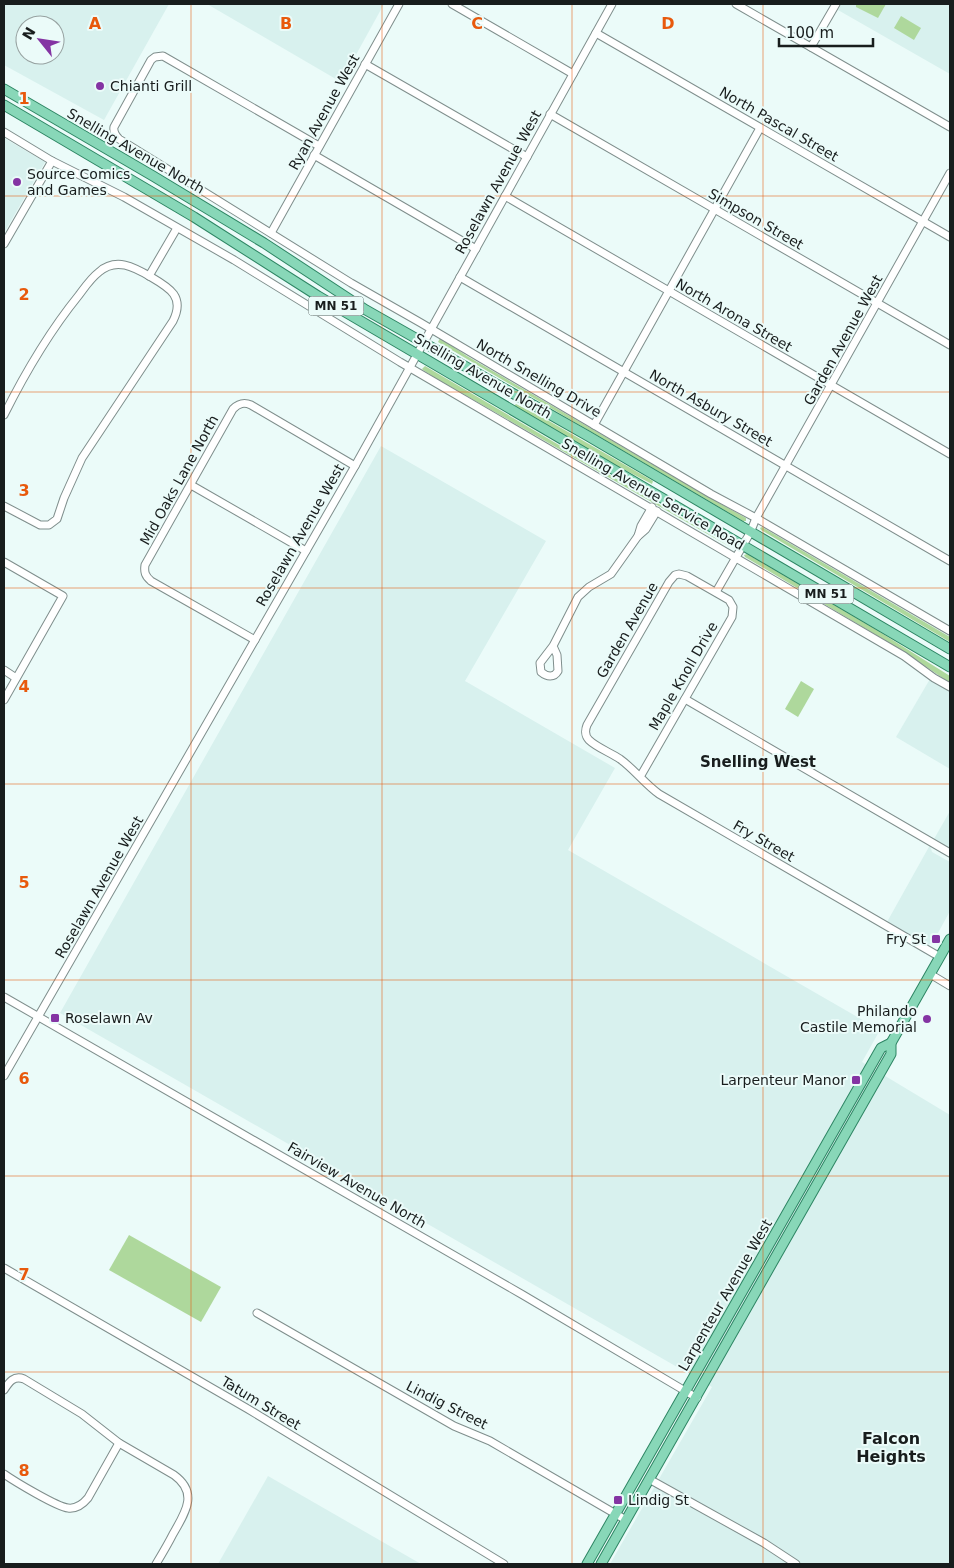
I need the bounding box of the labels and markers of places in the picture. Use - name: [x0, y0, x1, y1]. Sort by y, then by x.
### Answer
- place label: Chianti Grill: [110, 78, 192, 94]
- marker: Chianti Grill: [94, 80, 106, 92]
- place label: Source Comics and Games: [27, 166, 130, 198]
- marker: Source Comics and Games: [11, 176, 23, 188]
- place label: Fry St: [886, 931, 927, 947]
- marker: Fry St: [930, 933, 942, 945]
- place label: Philando Castile Memorial: [800, 1003, 917, 1035]
- place label: Roselawn Av: [65, 1010, 153, 1026]
- marker: Roselawn Av: [49, 1012, 61, 1024]
- marker: Philando Castile Memorial: [921, 1013, 933, 1025]
- place label: Larpenteur Manor: [720, 1072, 846, 1088]
- marker: Larpenteur Manor: [850, 1074, 862, 1086]
- place label: Lindig St: [628, 1492, 690, 1508]
- marker: Lindig St: [612, 1494, 624, 1506]

